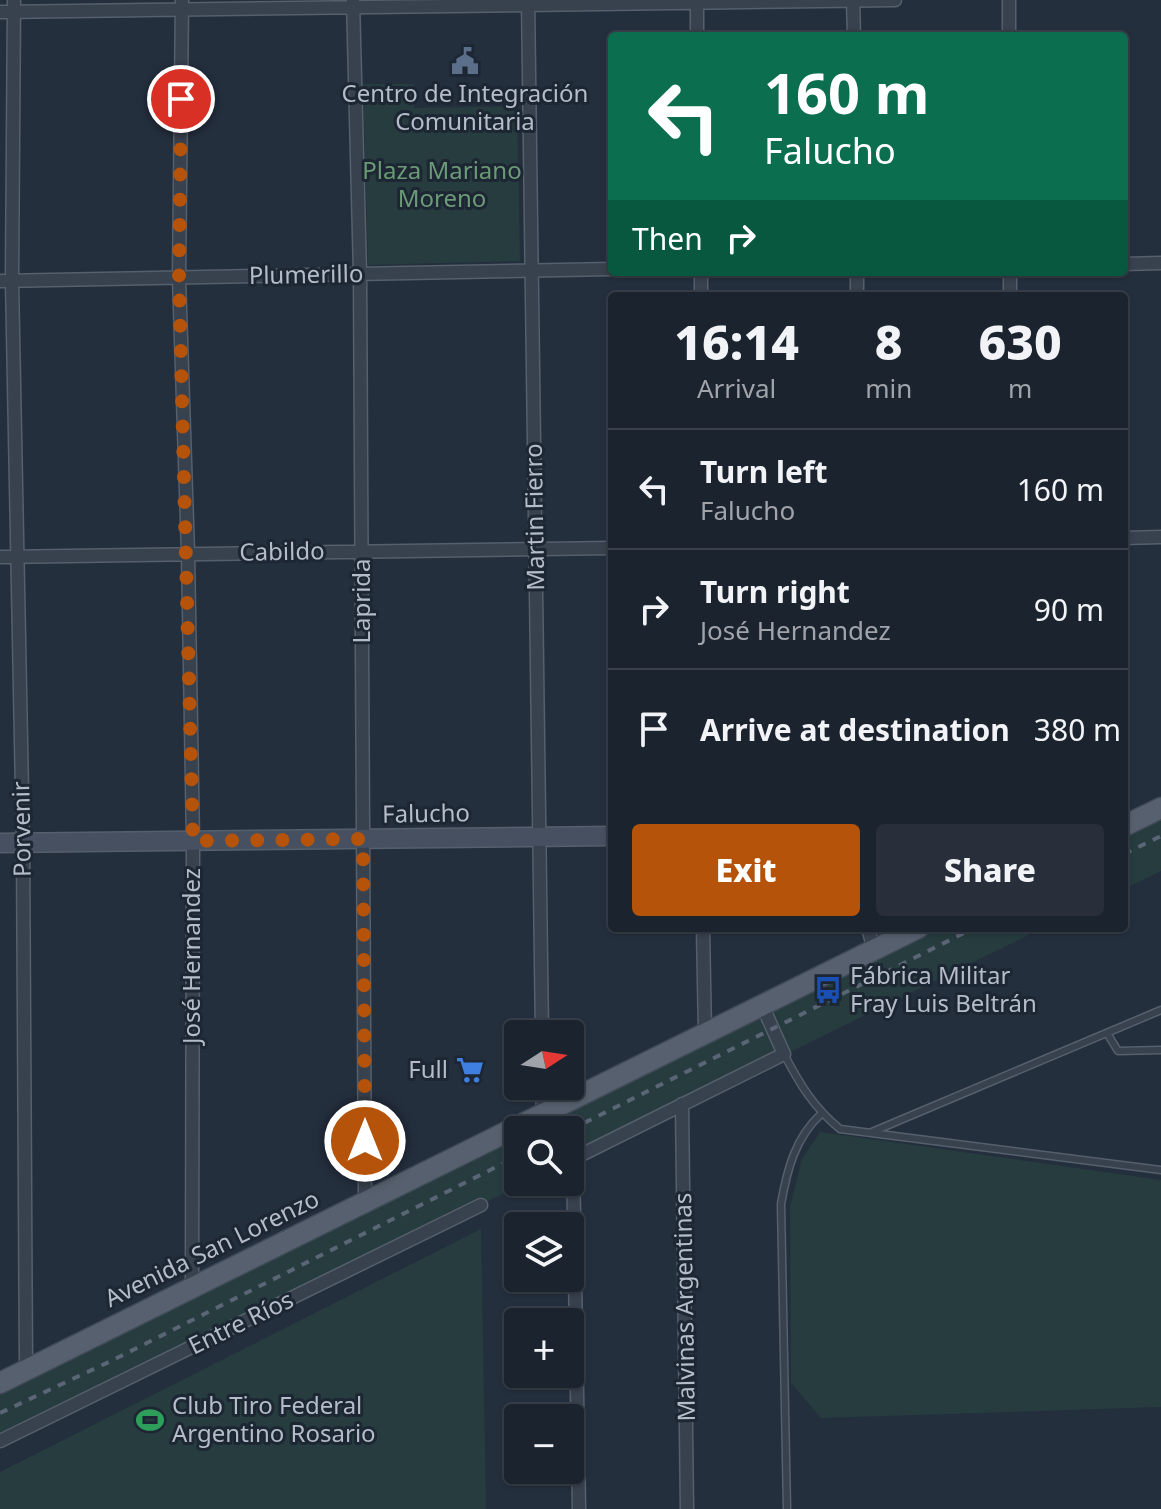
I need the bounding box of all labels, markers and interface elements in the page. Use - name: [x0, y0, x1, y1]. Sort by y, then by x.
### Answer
- public building icon: Centro de Integración Comunitaria: [450, 46, 480, 76]
- text: 160 m: [764, 54, 929, 130]
- icon: left: [632, 64, 736, 168]
- pin: [147, 65, 215, 133]
- place label: Centro de Integración Comunitaria: [342, 76, 588, 137]
- icon: arrive: [159, 77, 203, 121]
- text: Falucho: [764, 126, 896, 175]
- park label: Plaza Mariano Moreno: [362, 153, 522, 214]
- icon: right: [719, 216, 763, 260]
- text: Then: [632, 218, 703, 259]
- street label: Plumerillo: [248, 256, 364, 291]
- text: 16:14: [674, 309, 799, 374]
- text: 8: [875, 309, 903, 374]
- text: 630: [979, 309, 1062, 374]
- text: Arrival: [697, 370, 776, 406]
- text: min: [865, 370, 912, 406]
- text: m: [1008, 370, 1032, 406]
- street label: Martin Fierro: [516, 443, 551, 591]
- text: Turn left: [700, 451, 828, 492]
- icon: left: [632, 467, 676, 511]
- text: 160 m: [1017, 469, 1104, 510]
- text: Falucho: [700, 492, 795, 528]
- street label: Cabildo: [239, 533, 325, 568]
- street label: Laprida: [344, 558, 377, 644]
- text: Turn right: [700, 571, 850, 612]
- icon: right: [632, 587, 676, 631]
- text: 90 m: [1034, 589, 1104, 630]
- text: José Hernandez: [700, 612, 891, 648]
- icon: arrive: [632, 707, 676, 751]
- text: Arrive at destination: [700, 709, 1010, 750]
- text: 380 m: [1034, 709, 1121, 750]
- street label: Porvenir: [3, 781, 38, 877]
- street label: Falucho: [382, 795, 470, 830]
- button: Exit: [632, 824, 860, 916]
- button: Share: [876, 824, 1104, 916]
- street label: José Hernandez: [174, 868, 207, 1046]
- place label: Fábrica Militar Fray Luis Beltrán: [850, 958, 1037, 1019]
- bus stop icon: Fábrica Militar Fray Luis Beltrán: [813, 975, 843, 1005]
- north arrow: [504, 1020, 584, 1100]
- map controls: [504, 1020, 584, 1484]
- place label: Full: [408, 1052, 448, 1085]
- supermarket icon: Full: [455, 1055, 485, 1085]
- position arrow: [323, 1099, 407, 1183]
- button: search: [504, 1116, 584, 1196]
- street label: Avenida San Lorenzo: [99, 1181, 324, 1314]
- street label: Malvinas Argentinas: [665, 1192, 702, 1422]
- button: layers: [504, 1212, 584, 1292]
- street label: Entre Ríos: [182, 1282, 298, 1361]
- button: +: [504, 1308, 584, 1388]
- place label: Club Tiro Federal Argentino Rosario: [172, 1388, 376, 1449]
- button: −: [504, 1404, 584, 1484]
- sports icon: Club Tiro Federal Argentino Rosario: [135, 1405, 165, 1435]

